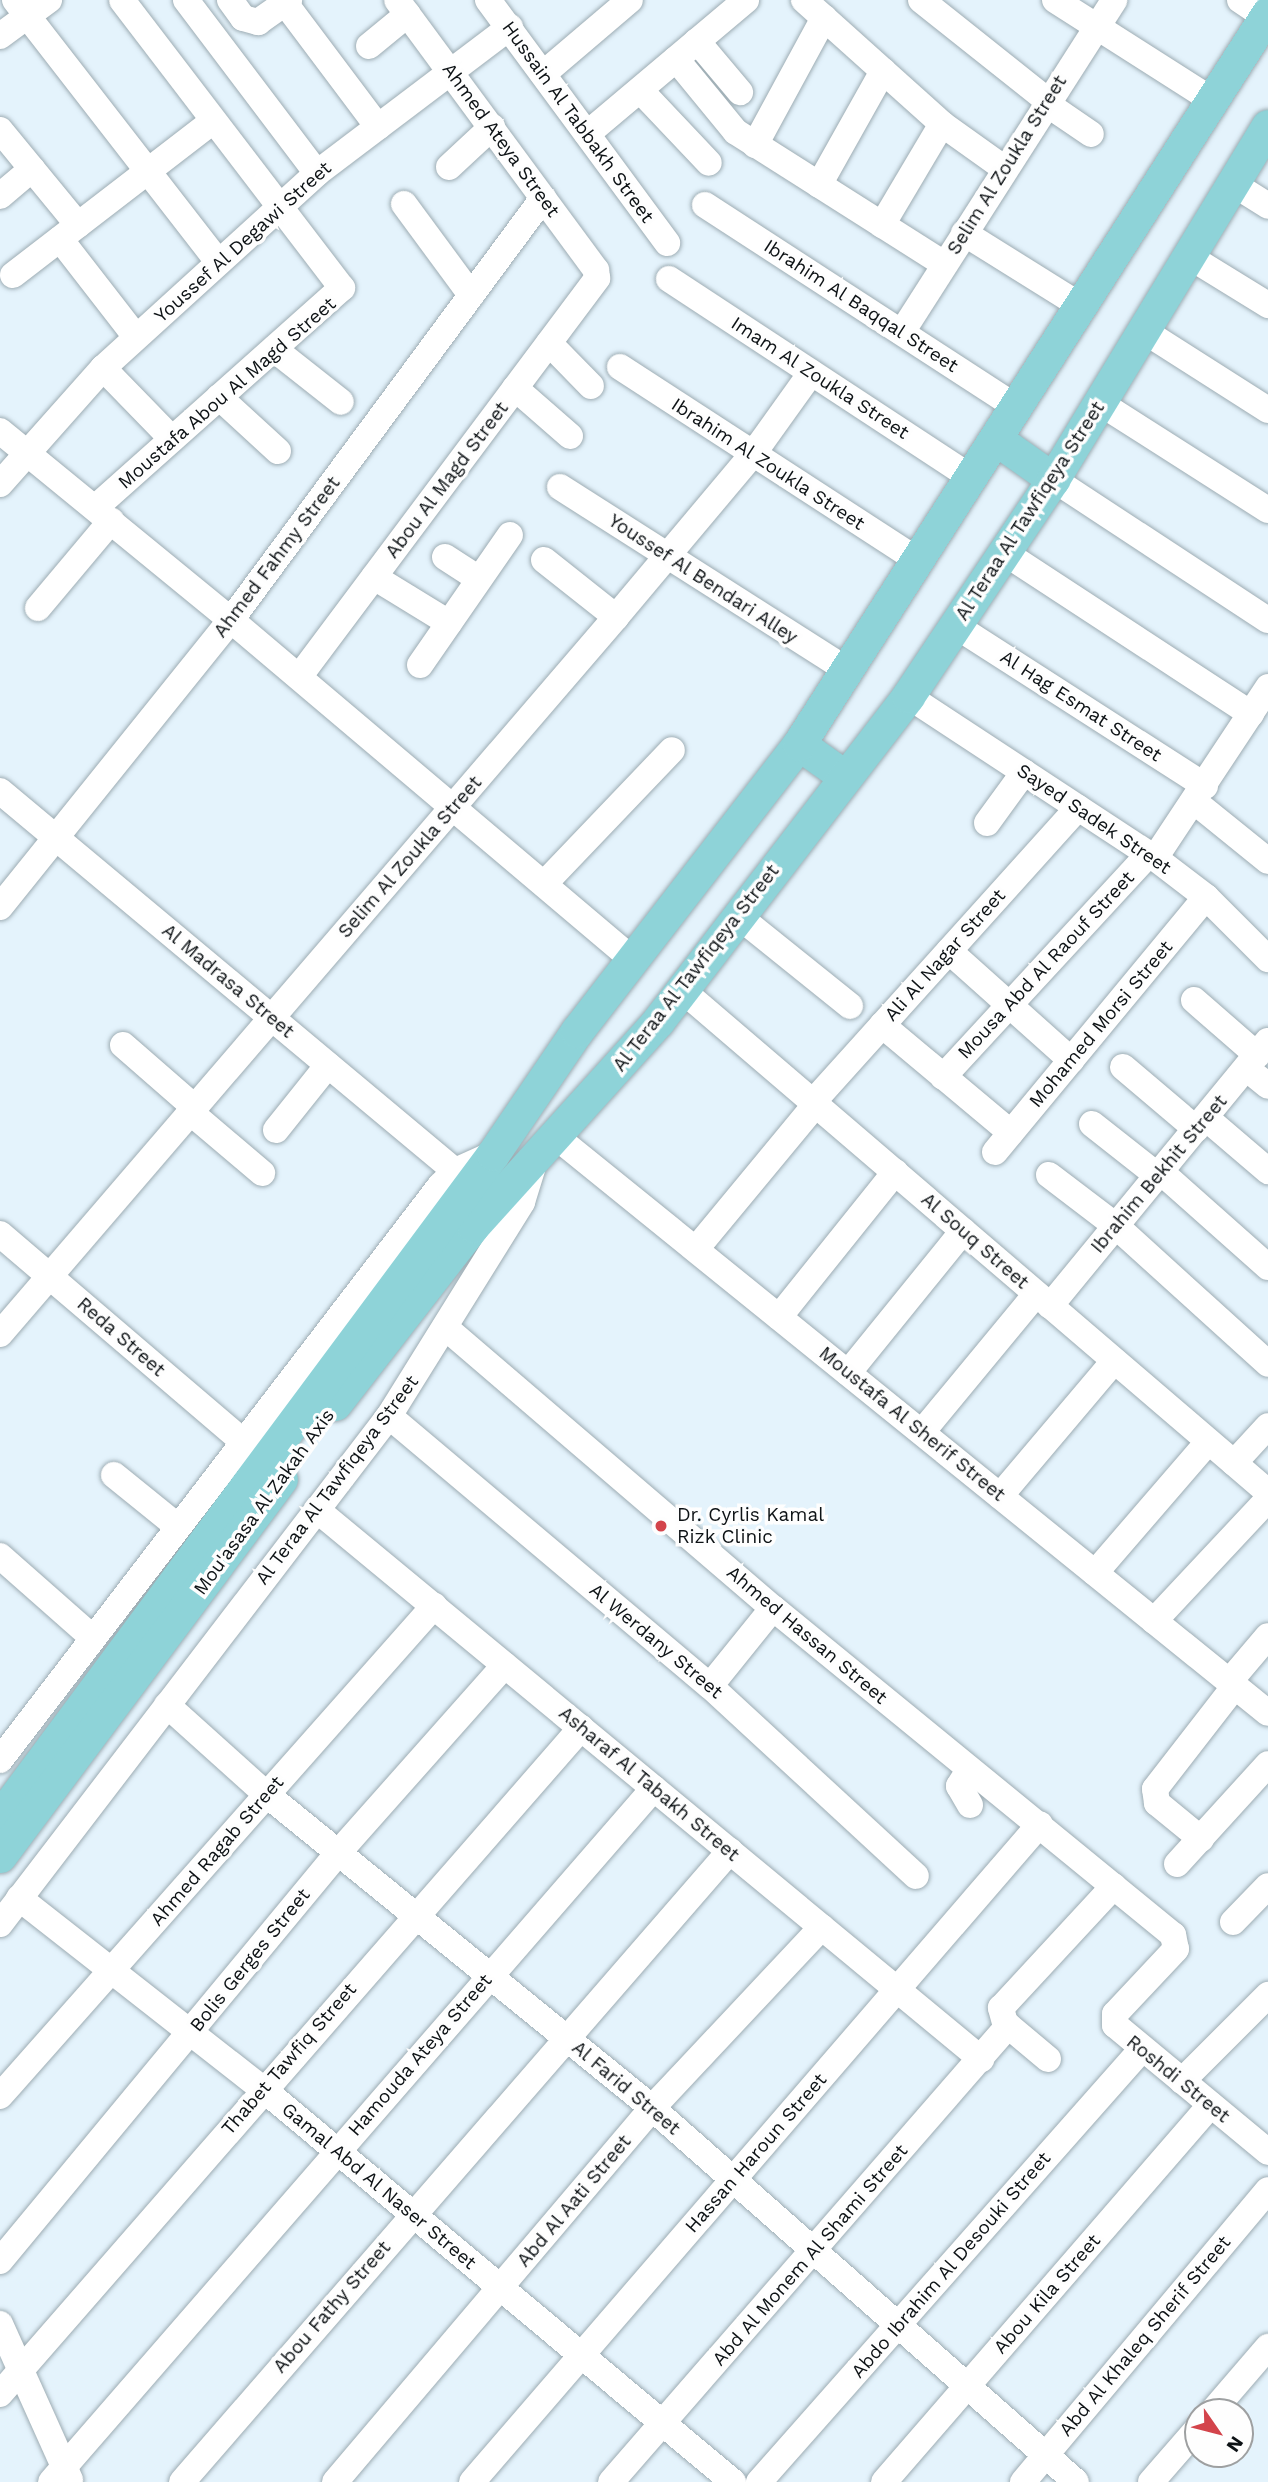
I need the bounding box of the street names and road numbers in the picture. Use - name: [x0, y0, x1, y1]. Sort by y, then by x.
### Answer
- street label: Hussain Al Tabbakh Street: [497, 16, 659, 228]
- street label: Ahmed Ateya Street: [437, 58, 565, 222]
- street label: Selim Al Zoukla Street: [942, 70, 1072, 260]
- street label: Youssef Al Degawi Street: [149, 156, 337, 328]
- street label: Ibrahim Al Baqqal Street: [759, 234, 963, 378]
- street label: Moustafa Abou Al Magd Street: [113, 291, 341, 495]
- street label: Imam Al Zoukla Street: [726, 311, 914, 445]
- street label: Ibrahim Al Zoukla Street: [666, 392, 870, 536]
- street label: Al Teraa Al Tawfiqeya Street: [950, 396, 1110, 626]
- street label: Abou Al Magd Street: [380, 397, 514, 563]
- street label: Ahmed Fahmy Street: [209, 472, 345, 642]
- street label: Youssef Al Bendari Alley: [603, 508, 803, 650]
- street label: Al Hag Esmat Street: [996, 645, 1166, 767]
- street label: Sayed Sadek Street: [1012, 759, 1176, 879]
- street label: Selim Al Zoukla Street: [333, 771, 487, 943]
- street label: Al Teraa Al Tawfiqeya Street: [607, 858, 785, 1078]
- street label: Mousa Abd Al Raouf Street: [952, 865, 1140, 1065]
- street label: Ali Al Nagar Street: [879, 884, 1011, 1026]
- street label: Al Madrasa Street: [157, 919, 299, 1043]
- street label: Mohamed Morsi Street: [1024, 936, 1178, 1112]
- street label: Ibrahim Bekhit Street: [1086, 1090, 1232, 1258]
- street label: Al Souq Street: [916, 1188, 1034, 1294]
- street label: Reda Street: [72, 1292, 170, 1382]
- street label: Moustafa Al Sherif Street: [813, 1341, 1011, 1507]
- street label: Al Teraa Al Tawfiqeya Street: [250, 1369, 424, 1591]
- street label: Mou'asasa Al Zakah Axis: [188, 1403, 340, 1601]
- street label: Ahmed Hassan Street: [722, 1561, 892, 1709]
- street label: Al Werdany Street: [584, 1578, 728, 1704]
- street label: Asharaf Al Tabakh Street: [553, 1701, 745, 1867]
- street label: Ahmed Ragab Street: [146, 1771, 288, 1931]
- street label: Bolis Gerges Street: [185, 1884, 315, 2036]
- street label: Hamouda Ateya Street: [343, 1969, 497, 2141]
- street label: Thabet Tawfiq Street: [217, 1978, 361, 2140]
- street label: Roshdi Street: [1122, 2030, 1234, 2128]
- street label: Al Farid Street: [567, 2036, 685, 2140]
- street label: Hassan Haroun Street: [680, 2068, 832, 2238]
- street label: Gamal Abd Al Naser Street: [276, 2097, 482, 2275]
- street label: Abd Al Aati Street: [512, 2130, 636, 2272]
- street label: Abd Al Monem Al Shami Street: [707, 2139, 913, 2371]
- street label: Abdo Ibrahim Al Desouki Street: [846, 2147, 1056, 2383]
- street label: Abou Kila Street: [989, 2229, 1105, 2359]
- street label: Abd Al Khaleq Sherif Street: [1054, 2230, 1236, 2442]
- street label: Abou Fathy Street: [268, 2236, 396, 2378]

